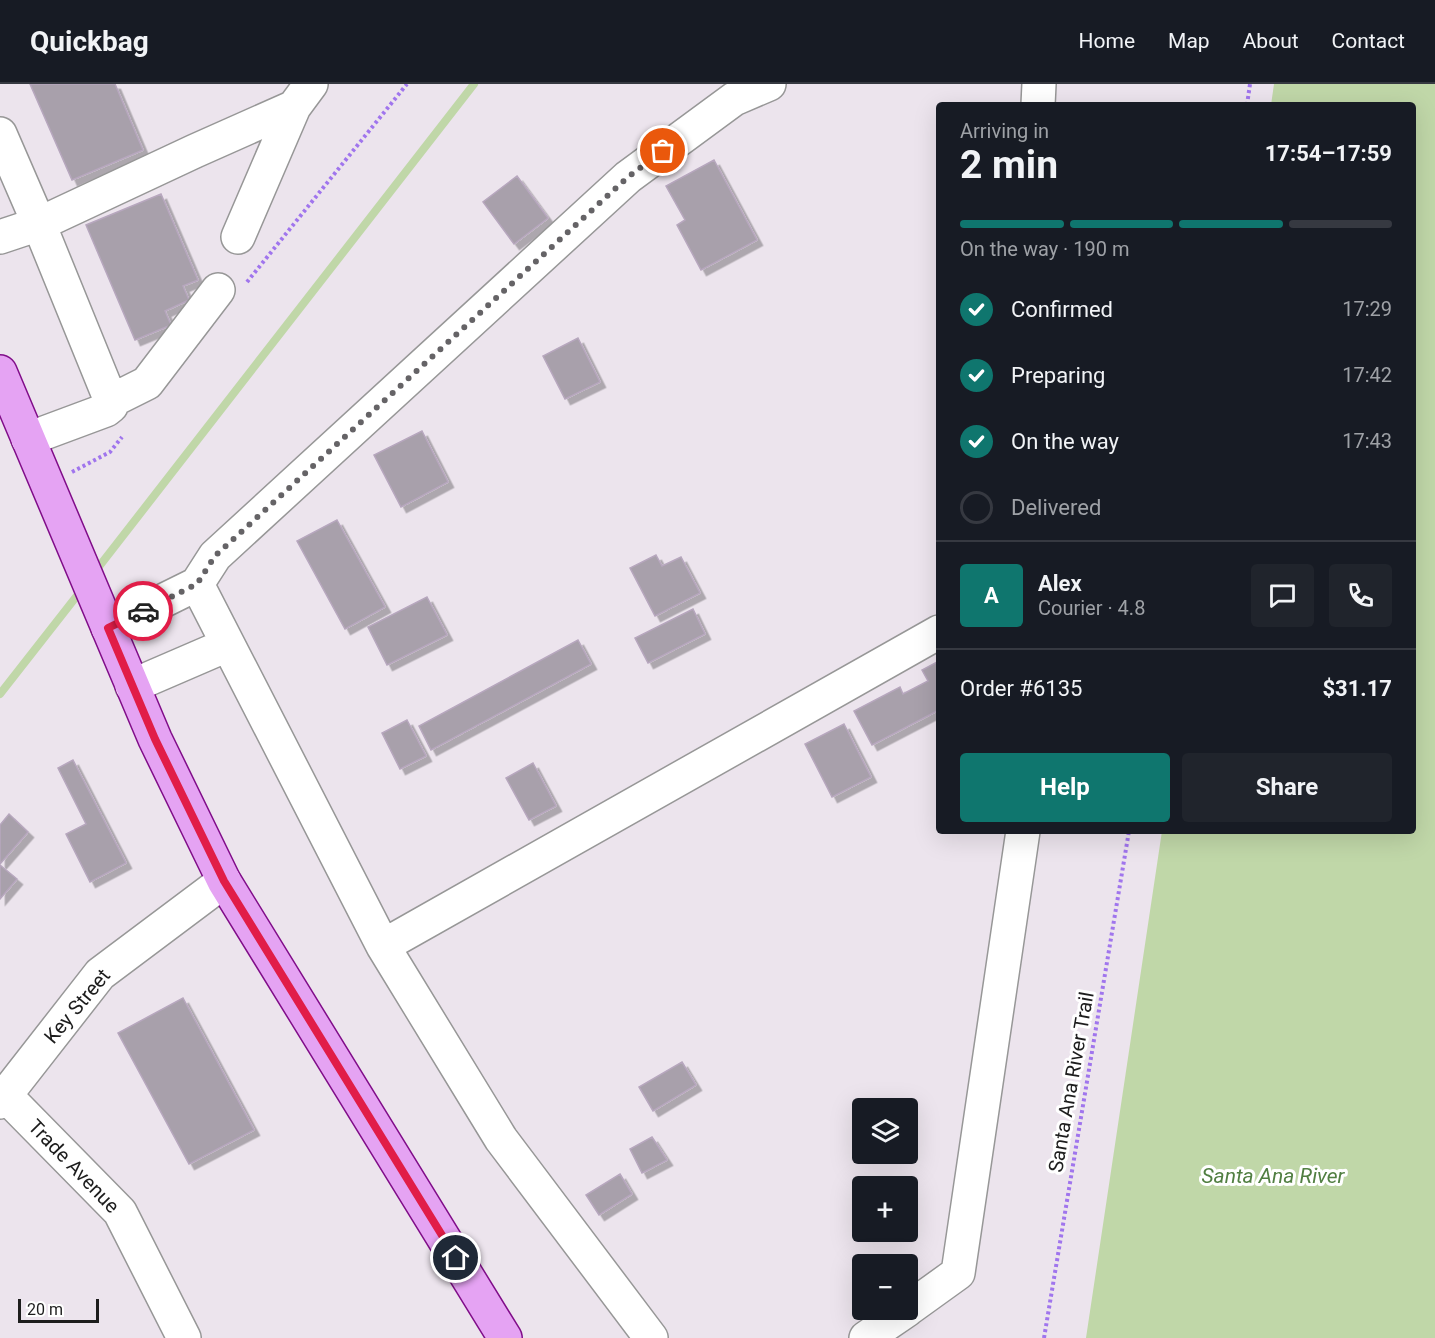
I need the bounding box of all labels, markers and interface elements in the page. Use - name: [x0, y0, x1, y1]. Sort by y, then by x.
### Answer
- text: Quickbag: [30, 25, 149, 58]
- text: Home: [1079, 29, 1135, 53]
- text: Map: [1168, 29, 1210, 53]
- text: About: [1243, 29, 1299, 53]
- text: Contact: [1332, 29, 1405, 53]
- text: Arriving in: [960, 119, 1049, 143]
- pin: [637, 125, 688, 176]
- icon: bag: [646, 134, 679, 167]
- text: 17:54–17:59: [1265, 141, 1392, 166]
- text: 2 min: [960, 142, 1058, 188]
- text: On the way · 190 m: [960, 237, 1129, 261]
- icon: check: [960, 293, 993, 326]
- text: Confirmed: [1011, 297, 1113, 322]
- text: 17:29: [1342, 297, 1392, 321]
- icon: check: [960, 359, 993, 392]
- text: Preparing: [1011, 363, 1105, 388]
- text: 17:42: [1342, 363, 1392, 387]
- icon: check: [960, 425, 993, 458]
- text: On the way: [1011, 429, 1119, 454]
- text: 17:43: [1342, 429, 1392, 453]
- text: Delivered: [1011, 495, 1101, 520]
- button: chat: [1251, 564, 1314, 627]
- button: phone: [1329, 564, 1392, 627]
- text: Alex: [1038, 571, 1082, 596]
- courier: [113, 581, 173, 641]
- text: A: [984, 583, 999, 608]
- icon: car: [127, 595, 160, 628]
- text: Courier · 4.8: [1038, 596, 1145, 620]
- text: Order #6135: [960, 676, 1082, 701]
- text: $31.17: [1323, 676, 1392, 701]
- button: Help: [960, 753, 1170, 822]
- button: Share: [1182, 753, 1392, 822]
- street label: Key Street: [39, 964, 115, 1048]
- street label: Santa Ana River Trail: [1043, 990, 1099, 1174]
- map controls: [852, 1098, 918, 1320]
- button: layers: [852, 1098, 918, 1164]
- street label: Trade Avenue: [23, 1114, 125, 1218]
- water label: Santa Ana River: [1201, 1164, 1346, 1188]
- button: +: [852, 1176, 918, 1242]
- pin: [430, 1232, 481, 1283]
- icon: home: [439, 1241, 472, 1274]
- button: −: [852, 1254, 918, 1320]
- scale bar: [18, 1296, 99, 1324]
- text: 20 m: [27, 1300, 63, 1319]

